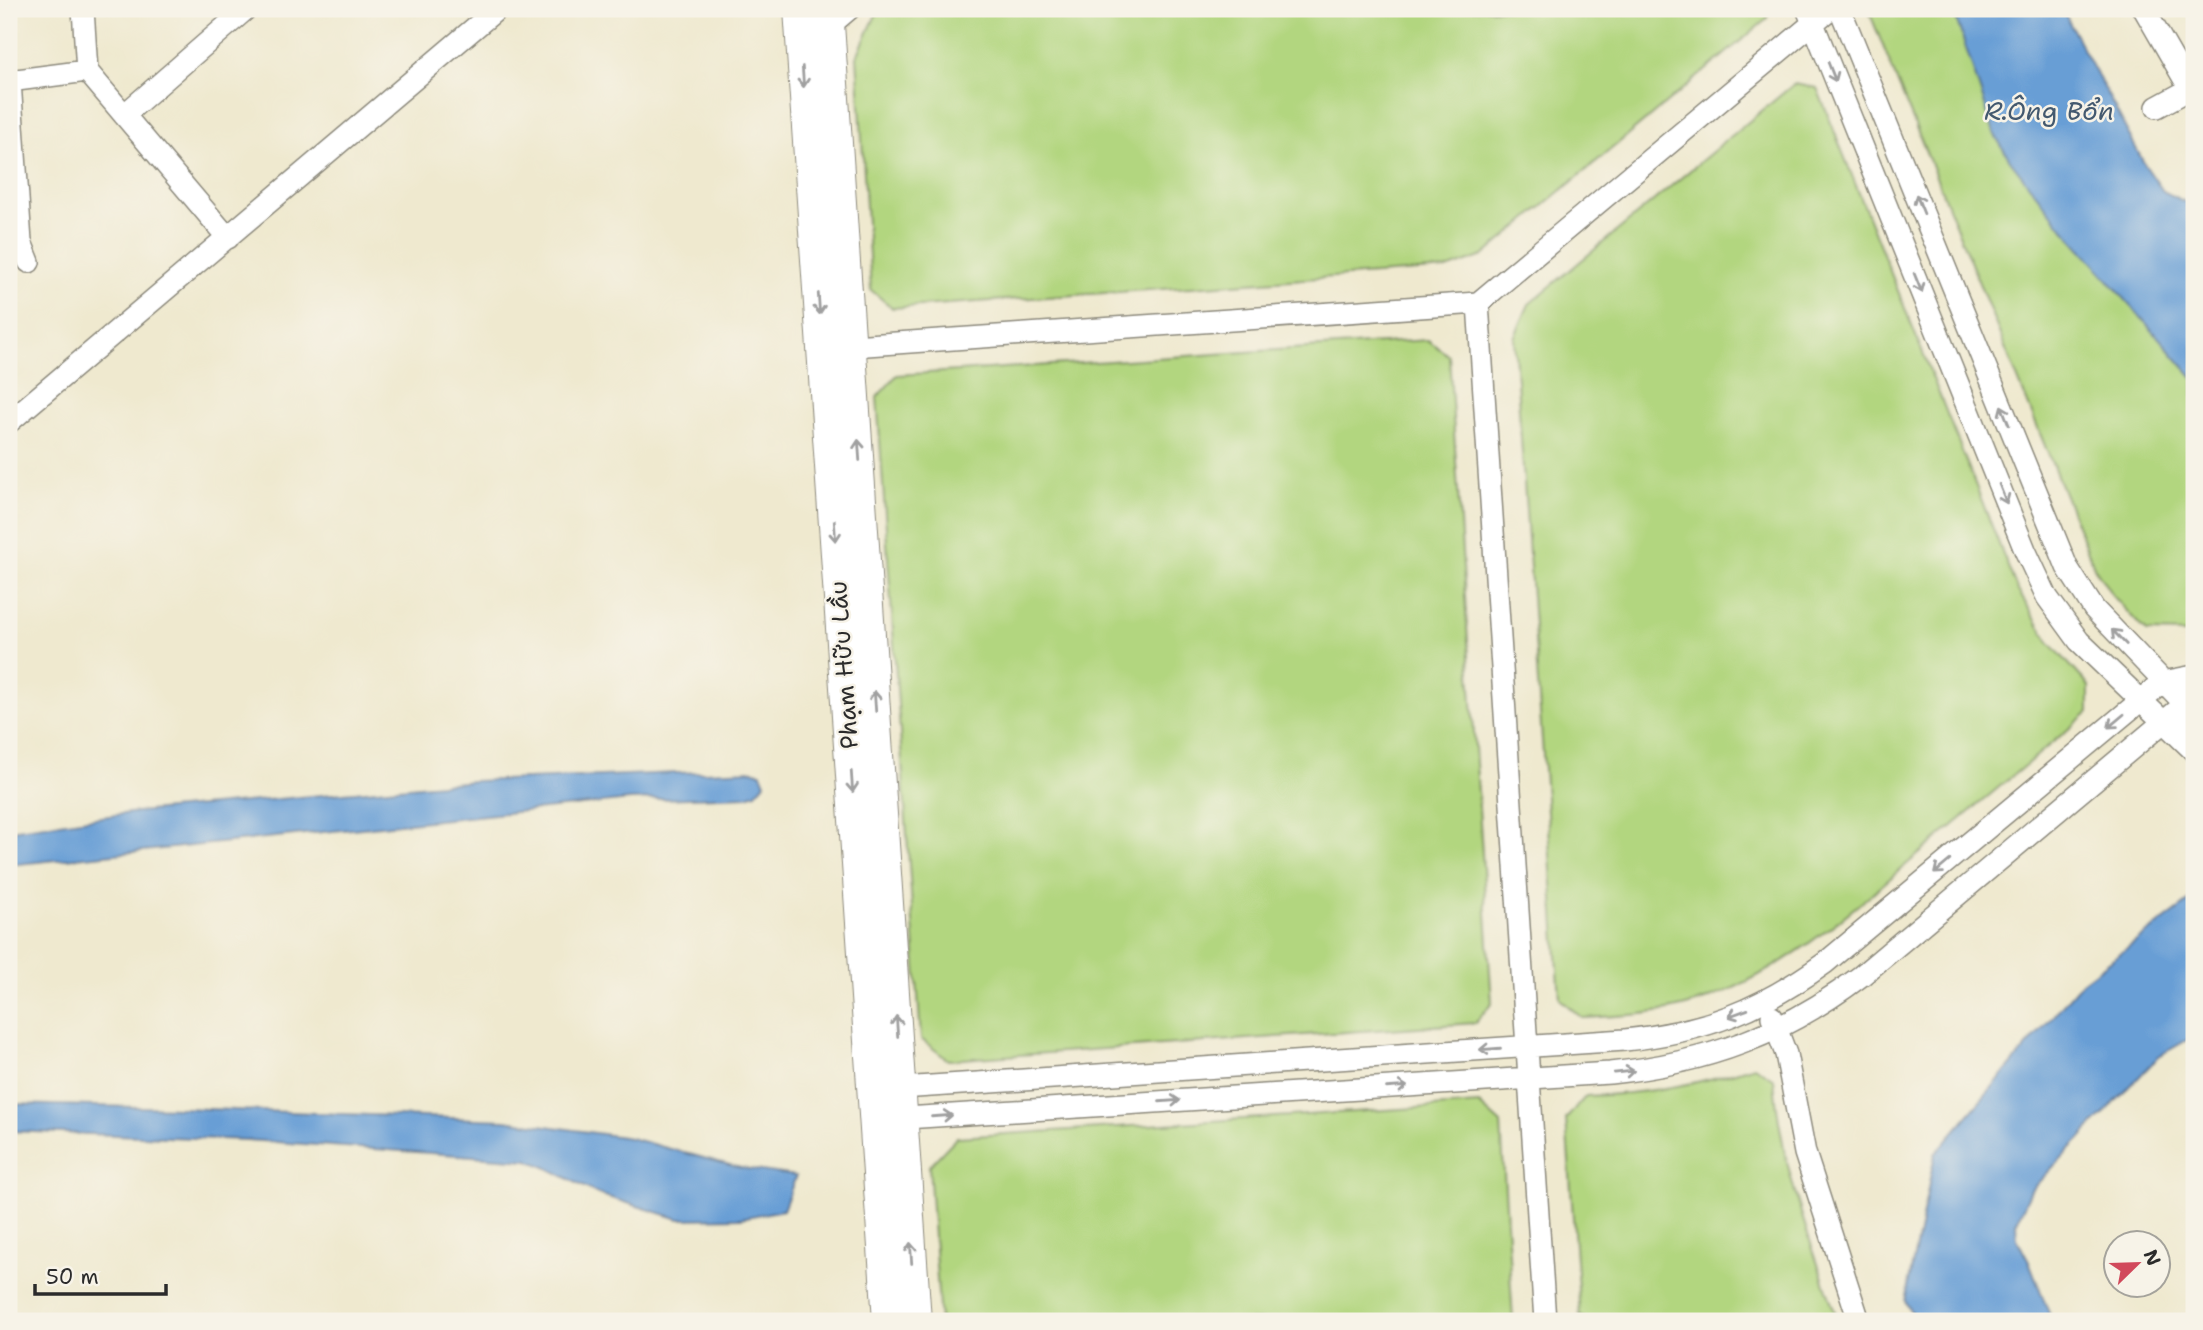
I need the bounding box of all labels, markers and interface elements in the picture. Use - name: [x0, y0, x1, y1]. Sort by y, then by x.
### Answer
- one-way arrow: [1827, 61, 1840, 82]
- one-way arrow: [797, 65, 810, 88]
- water label: R.Ông Bổn: [1984, 93, 2114, 128]
- one-way arrow: [1912, 194, 1925, 215]
- one-way arrow: [1912, 272, 1925, 293]
- one-way arrow: [813, 292, 826, 315]
- one-way arrow: [1998, 405, 2011, 426]
- one-way arrow: [852, 439, 865, 462]
- one-way arrow: [1997, 483, 2010, 504]
- one-way arrow: [828, 519, 841, 542]
- street label: Phạm Hữu Lầu: [822, 580, 866, 750]
- one-way arrow: [2111, 629, 2128, 646]
- one-way arrow: [868, 691, 881, 713]
- one-way arrow: [2108, 713, 2126, 729]
- one-way arrow: [845, 770, 858, 793]
- one-way arrow: [1933, 859, 1951, 875]
- one-way arrow: [1728, 1008, 1750, 1020]
- one-way arrow: [890, 1015, 903, 1038]
- one-way arrow: [1479, 1043, 1502, 1056]
- one-way arrow: [1612, 1065, 1634, 1078]
- one-way arrow: [1385, 1080, 1407, 1093]
- one-way arrow: [1158, 1094, 1180, 1107]
- one-way arrow: [931, 1109, 953, 1122]
- north arrow: [2102, 1228, 2172, 1298]
- one-way arrow: [905, 1242, 918, 1265]
- text: N: [2138, 1246, 2167, 1269]
- scale bar: [35, 1253, 166, 1297]
- text: 50 m: [46, 1263, 99, 1291]

